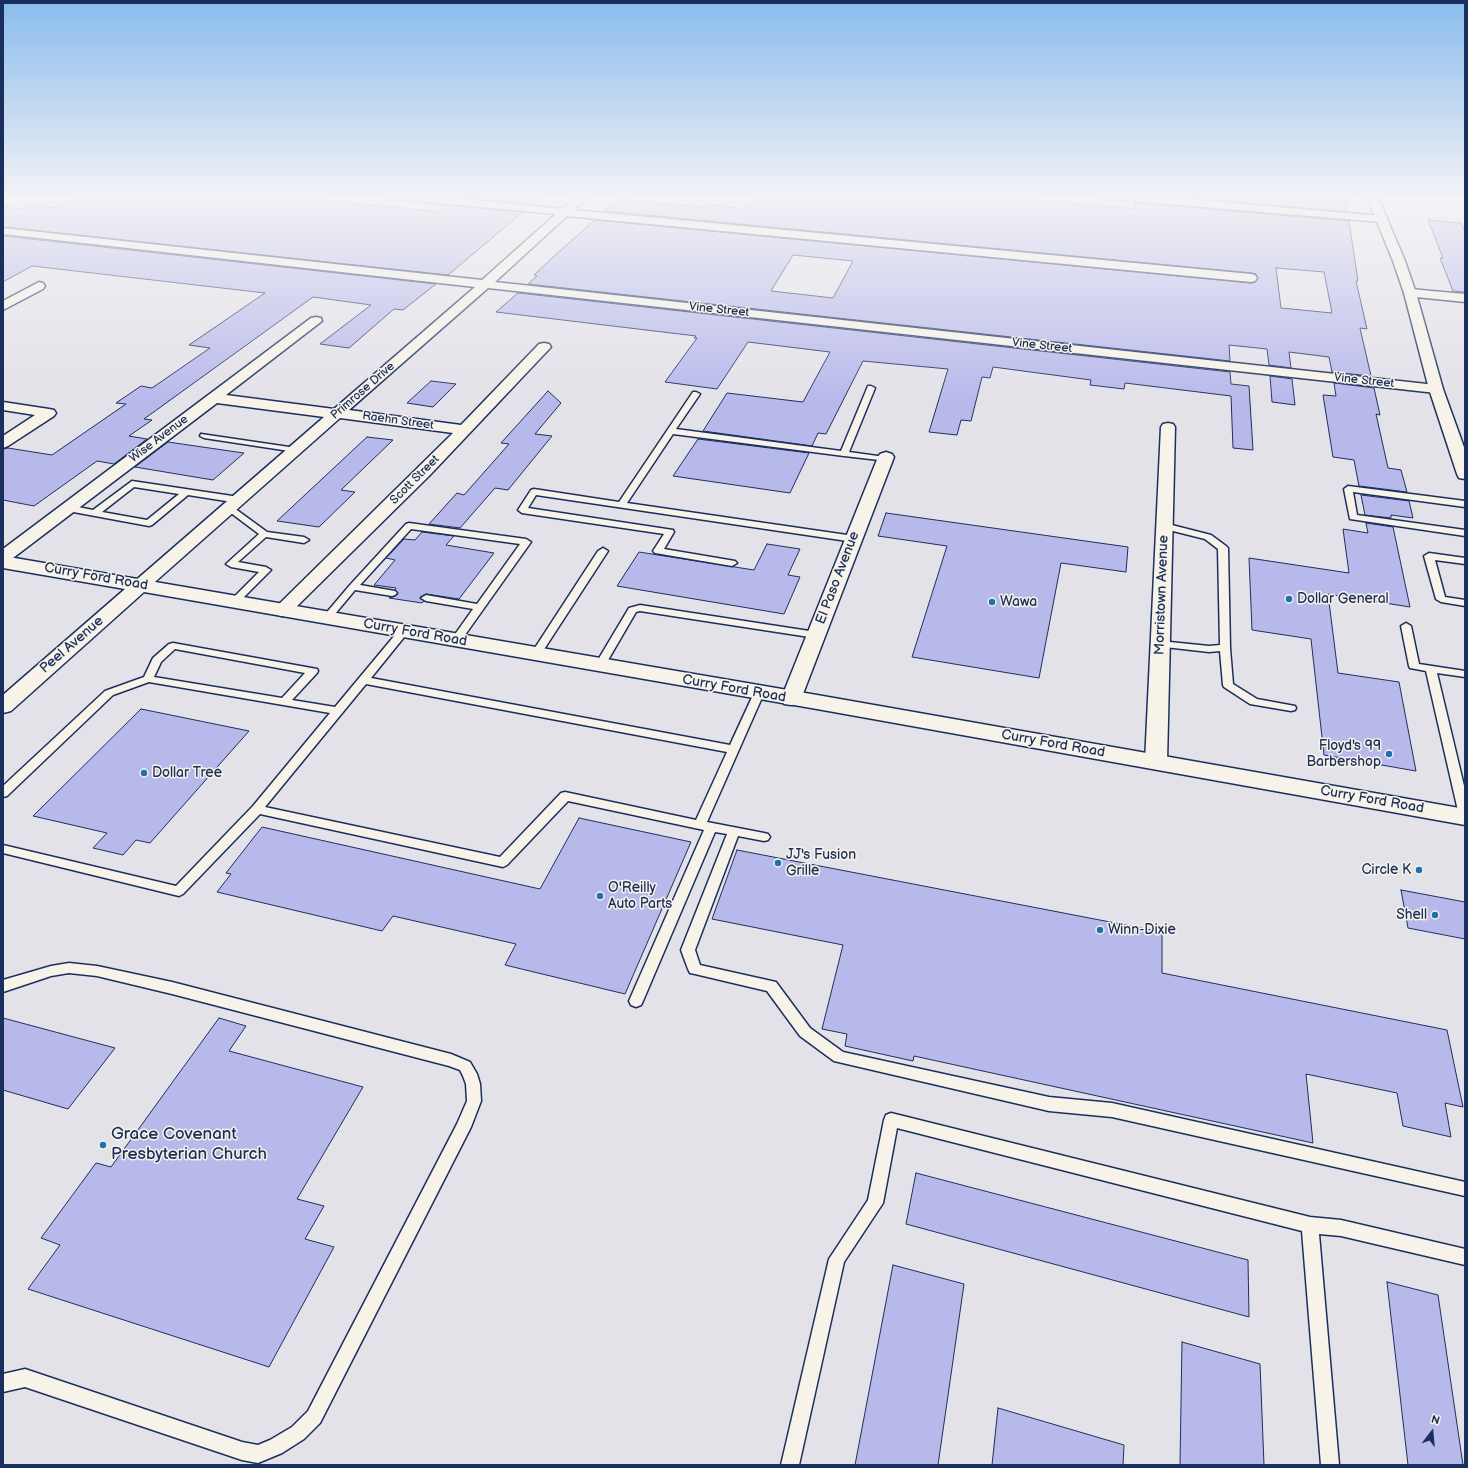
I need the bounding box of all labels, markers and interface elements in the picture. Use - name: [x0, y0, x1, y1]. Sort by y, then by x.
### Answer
- street label: Vine Street: [688, 300, 750, 320]
- street label: Vine Street: [1011, 336, 1073, 356]
- street label: Primrose Drive: [328, 359, 398, 423]
- street label: Vine Street: [1333, 371, 1395, 391]
- street label: Raehn Street: [361, 409, 435, 433]
- street label: Wise Avenue: [127, 412, 191, 466]
- street label: Scott Street: [387, 452, 443, 508]
- street label: El Paso Avenue: [813, 529, 863, 627]
- street label: Morristown Avenue: [1152, 535, 1172, 655]
- street label: Curry Ford Road: [43, 560, 149, 594]
- place label: Dollar General: [1297, 591, 1389, 607]
- place label: Wawa: [1000, 594, 1037, 610]
- marker: Dollar General: [1284, 594, 1294, 604]
- marker: Wawa: [987, 597, 997, 607]
- street label: Peel Avenue: [37, 613, 107, 677]
- street label: Curry Ford Road: [362, 616, 468, 650]
- street label: Curry Ford Road: [681, 672, 787, 706]
- street label: Curry Ford Road: [1000, 727, 1106, 761]
- place label: Floyd's 99 Barbershop: [1306, 738, 1381, 770]
- marker: Floyd's 99 Barbershop: [1384, 749, 1394, 759]
- place label: Dollar Tree: [152, 765, 222, 781]
- marker: Dollar Tree: [139, 768, 149, 778]
- street label: Curry Ford Road: [1319, 783, 1425, 817]
- place label: JJ's Fusion Grille: [786, 847, 856, 880]
- marker: JJ's Fusion Grille: [773, 858, 783, 868]
- place label: Circle K: [1361, 862, 1411, 878]
- marker: Circle K: [1414, 865, 1424, 875]
- place label: O'Reilly Auto Parts: [608, 880, 672, 912]
- marker: O'Reilly Auto Parts: [595, 891, 605, 901]
- place label: Shell: [1396, 907, 1427, 923]
- marker: Shell: [1430, 910, 1440, 920]
- place label: Winn-Dixie: [1108, 922, 1176, 938]
- marker: Winn-Dixie: [1095, 925, 1105, 935]
- place label: Grace Covenant Presbyterian Church: [111, 1125, 267, 1165]
- marker: Grace Covenant Presbyterian Church: [98, 1140, 108, 1150]
- north arrow: [1412, 1412, 1452, 1452]
- text: N: [1430, 1413, 1441, 1427]

